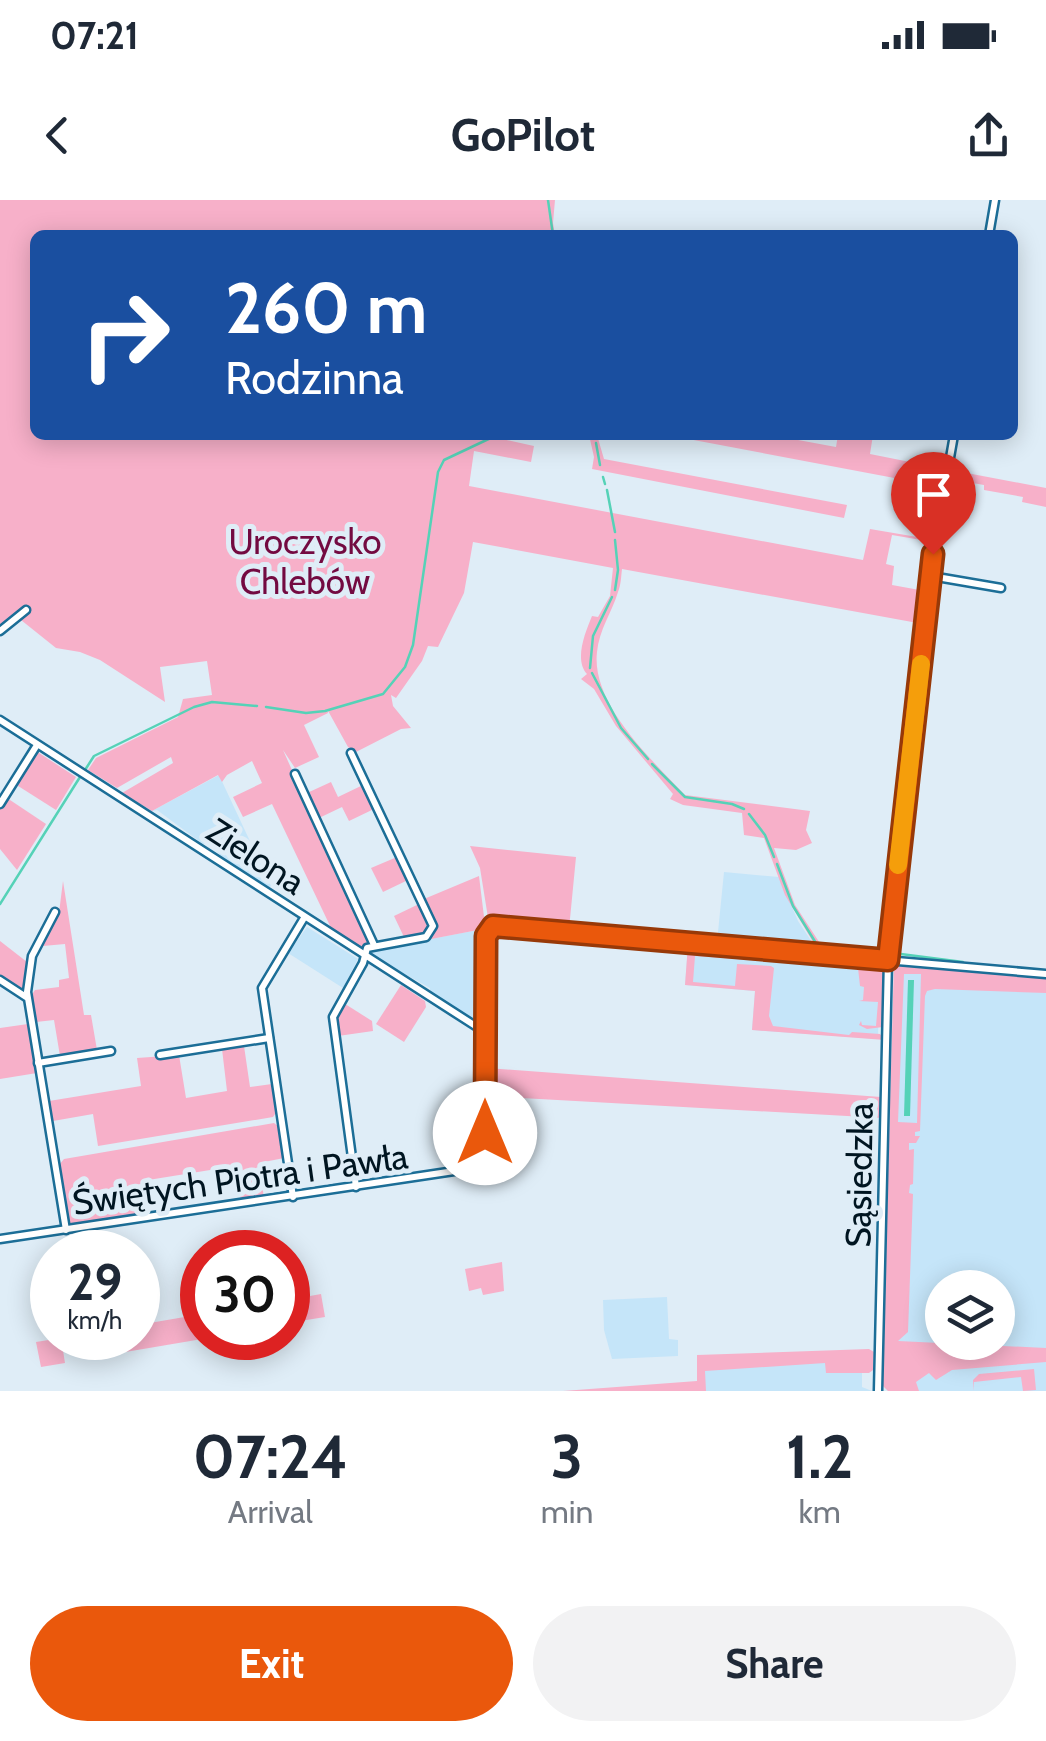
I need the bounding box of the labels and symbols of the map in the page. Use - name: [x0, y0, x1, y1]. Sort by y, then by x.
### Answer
- pin: [891, 452, 976, 555]
- park label: Uroczysko Chlebów: [228, 520, 382, 603]
- street label: Zielona: [199, 809, 313, 904]
- position arrow: [433, 1081, 537, 1185]
- street label: Sąsiedzka: [836, 1102, 882, 1248]
- street label: Świętych Piotra i Pawła: [70, 1134, 411, 1224]
- speed limit sign: 30: [180, 1230, 310, 1360]

